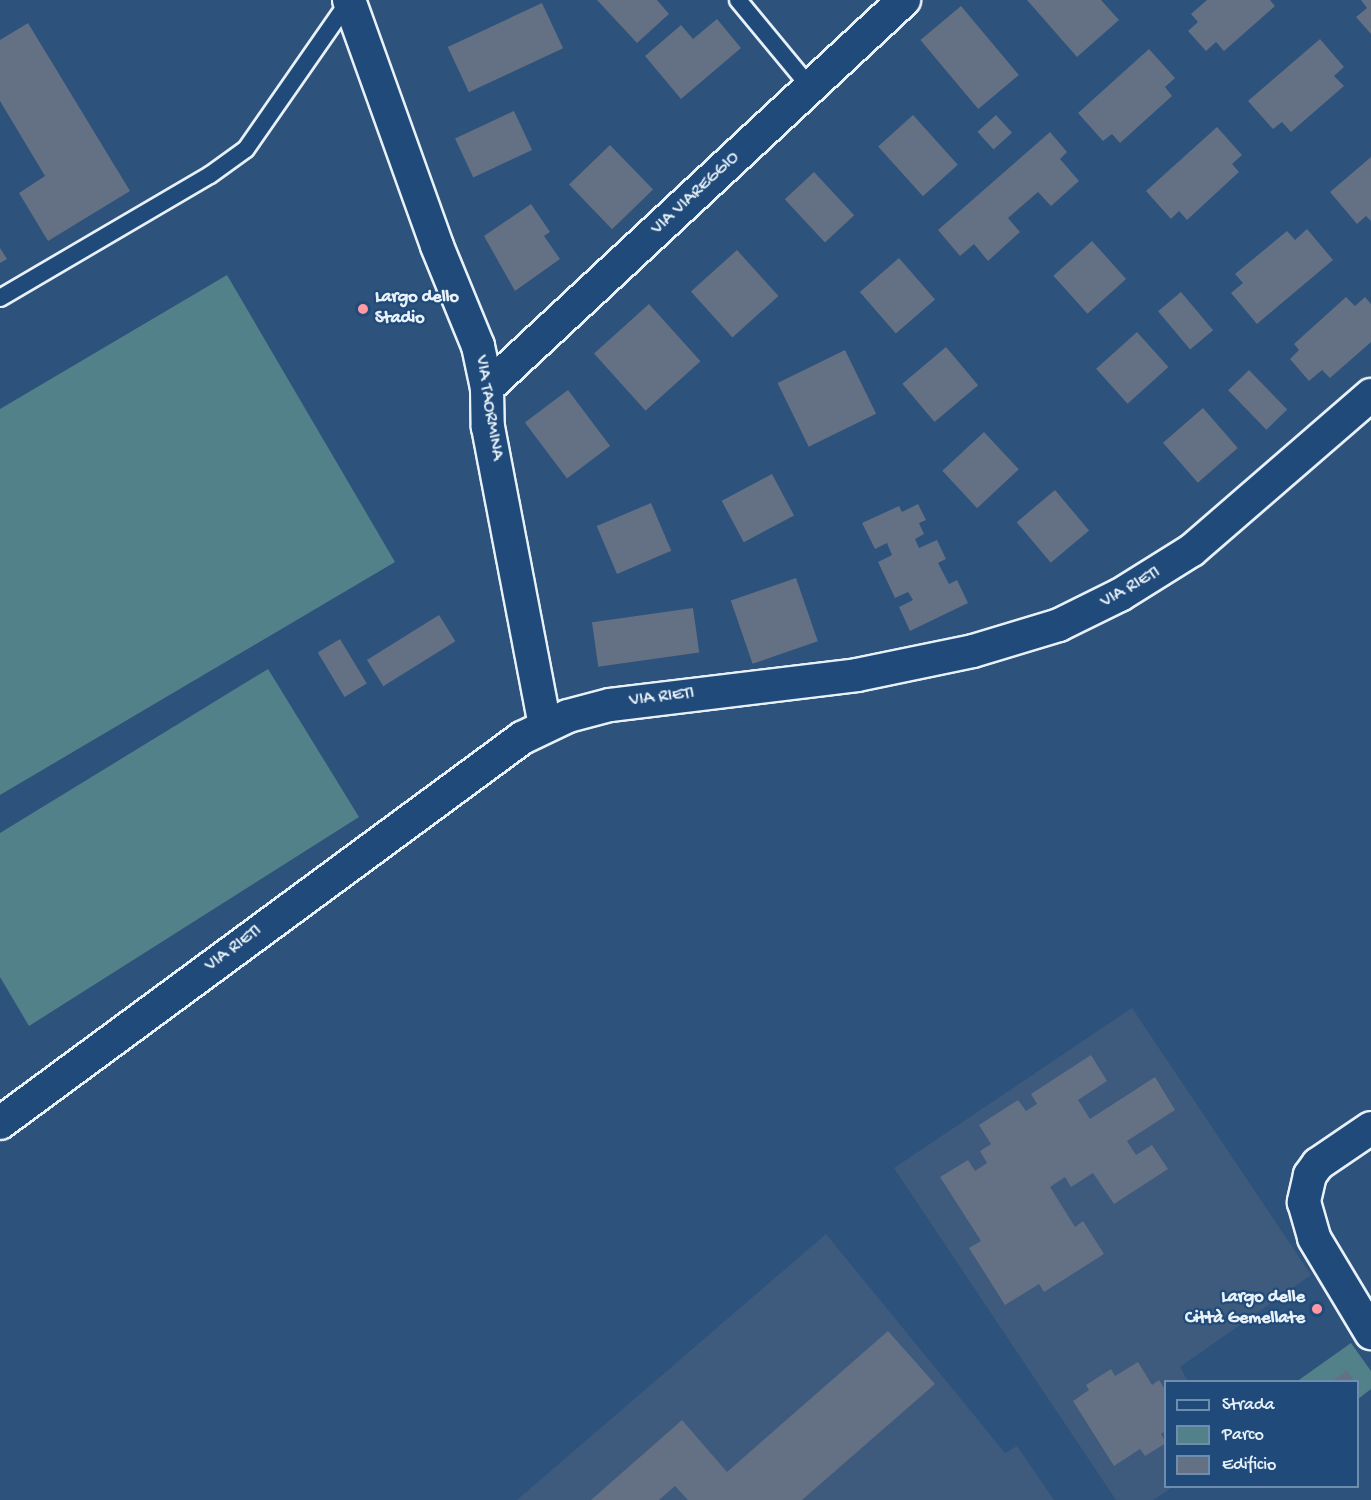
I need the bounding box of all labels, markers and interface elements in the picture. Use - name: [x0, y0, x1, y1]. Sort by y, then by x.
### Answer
- street label: VIA VIAREGGIO: [647, 148, 745, 240]
- place label: Largo dello Stadio: [375, 288, 459, 330]
- marker: Largo dello Stadio: [356, 302, 370, 316]
- street label: VIA TAORMINA: [469, 354, 507, 462]
- street label: VIA RIETI: [1097, 562, 1165, 614]
- street label: VIA RIETI: [628, 683, 696, 713]
- street label: VIA RIETI: [201, 921, 267, 977]
- place label: Largo delle Città Gemellate: [1185, 1288, 1305, 1330]
- marker: Largo delle Città Gemellate: [1310, 1302, 1324, 1316]
- legend: [1164, 1380, 1359, 1488]
- text: Strada: [1222, 1395, 1275, 1416]
- text: Parco: [1222, 1425, 1264, 1446]
- text: Edificio: [1222, 1455, 1276, 1476]

